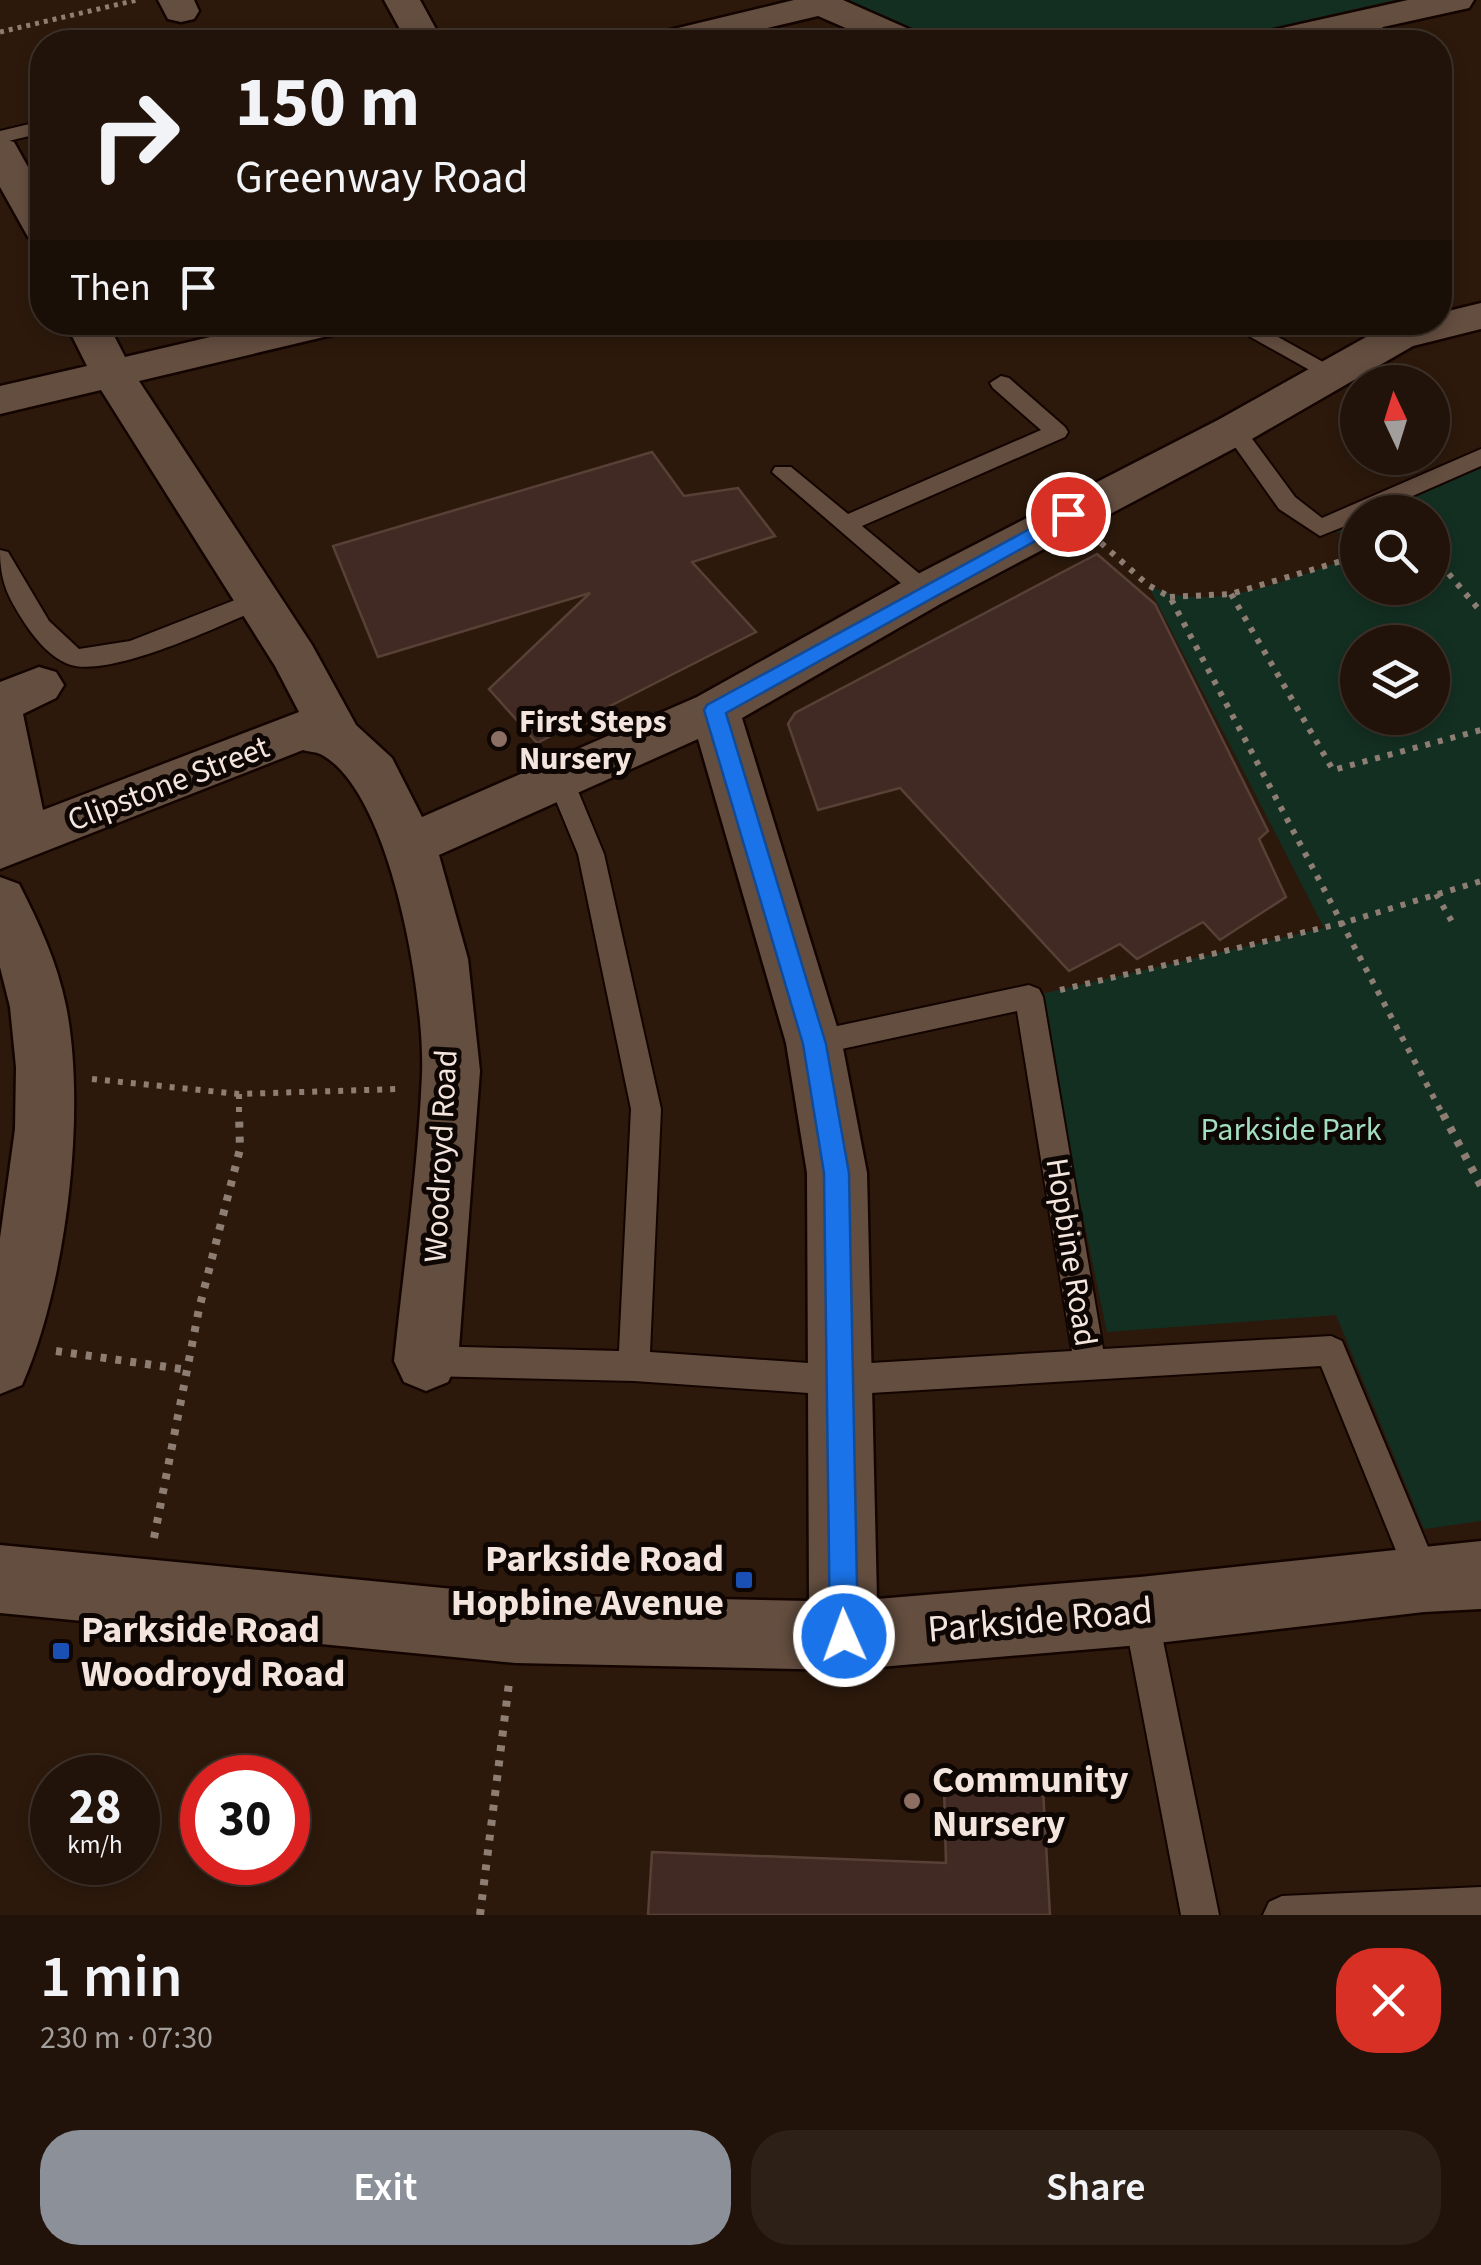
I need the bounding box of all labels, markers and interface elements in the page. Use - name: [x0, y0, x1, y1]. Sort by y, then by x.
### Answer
- text: 150 m: [235, 53, 420, 153]
- icon: right: [70, 70, 200, 200]
- text: Greenway Road: [235, 146, 528, 210]
- icon: arrive: [171, 260, 226, 315]
- text: Then: [70, 261, 151, 315]
- north arrow: [1340, 365, 1450, 475]
- map controls: [1340, 365, 1450, 735]
- pin: [1026, 472, 1111, 557]
- icon: arrive: [1041, 487, 1096, 542]
- button: search: [1340, 495, 1450, 605]
- button: layers: [1340, 625, 1450, 735]
- place label: First Steps Nursery: [519, 699, 667, 782]
- street label: Clipstone Street: [61, 724, 276, 843]
- marker: First Steps Nursery: [488, 728, 510, 750]
- street label: Woodroyd Road: [412, 1048, 470, 1264]
- park label: Parkside Park: [1201, 1107, 1382, 1153]
- street label: Hopbine Road: [1033, 1155, 1109, 1350]
- place label: Parkside Road Hopbine Avenue: [451, 1532, 724, 1630]
- marker: Parkside Road Hopbine Avenue: [733, 1569, 755, 1591]
- street label: Parkside Road: [925, 1583, 1155, 1657]
- position arrow: [792, 1584, 896, 1688]
- place label: Parkside Road Woodroyd Road: [81, 1603, 346, 1701]
- marker: Parkside Road Woodroyd Road: [50, 1640, 72, 1662]
- place label: Community Nursery: [932, 1753, 1129, 1851]
- speed limit sign: 30: [180, 1755, 310, 1885]
- text: 28: [69, 1772, 121, 1843]
- marker: Community Nursery: [901, 1790, 923, 1812]
- text: km/h: [67, 1827, 123, 1863]
- text: 1 min: [40, 1935, 183, 2020]
- button: close: [1336, 1948, 1441, 2053]
- text: 230 m · 07:30: [40, 2015, 213, 2061]
- button: Exit: [40, 2130, 731, 2245]
- button: Share: [751, 2130, 1441, 2245]

